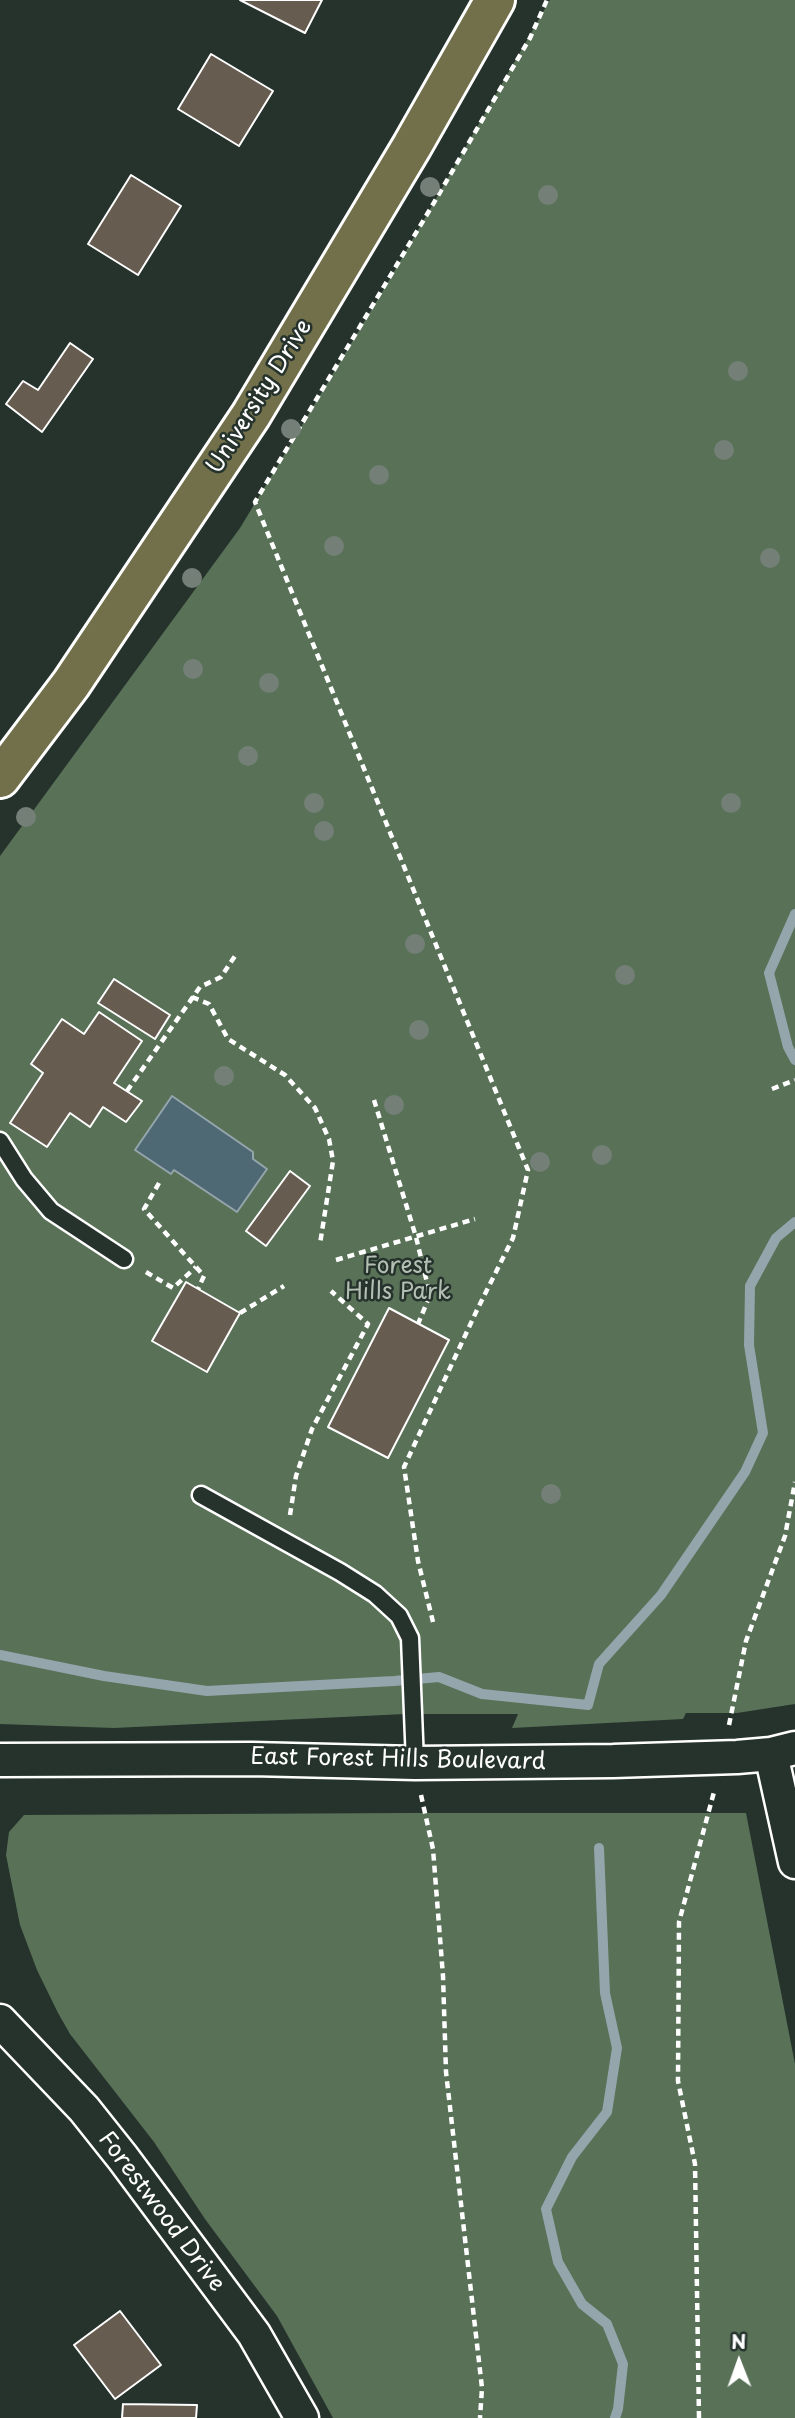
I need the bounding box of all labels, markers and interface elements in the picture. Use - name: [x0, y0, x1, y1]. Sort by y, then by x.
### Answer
- street label: University Drive: [201, 315, 319, 479]
- park label: Forest Hills Park: [345, 1253, 451, 1307]
- street label: East Forest Hills Boulevard: [250, 1744, 546, 1776]
- street label: Forestwood Drive: [92, 2127, 230, 2297]
- north arrow: [704, 2327, 774, 2397]
- text: N: [731, 2327, 746, 2355]

